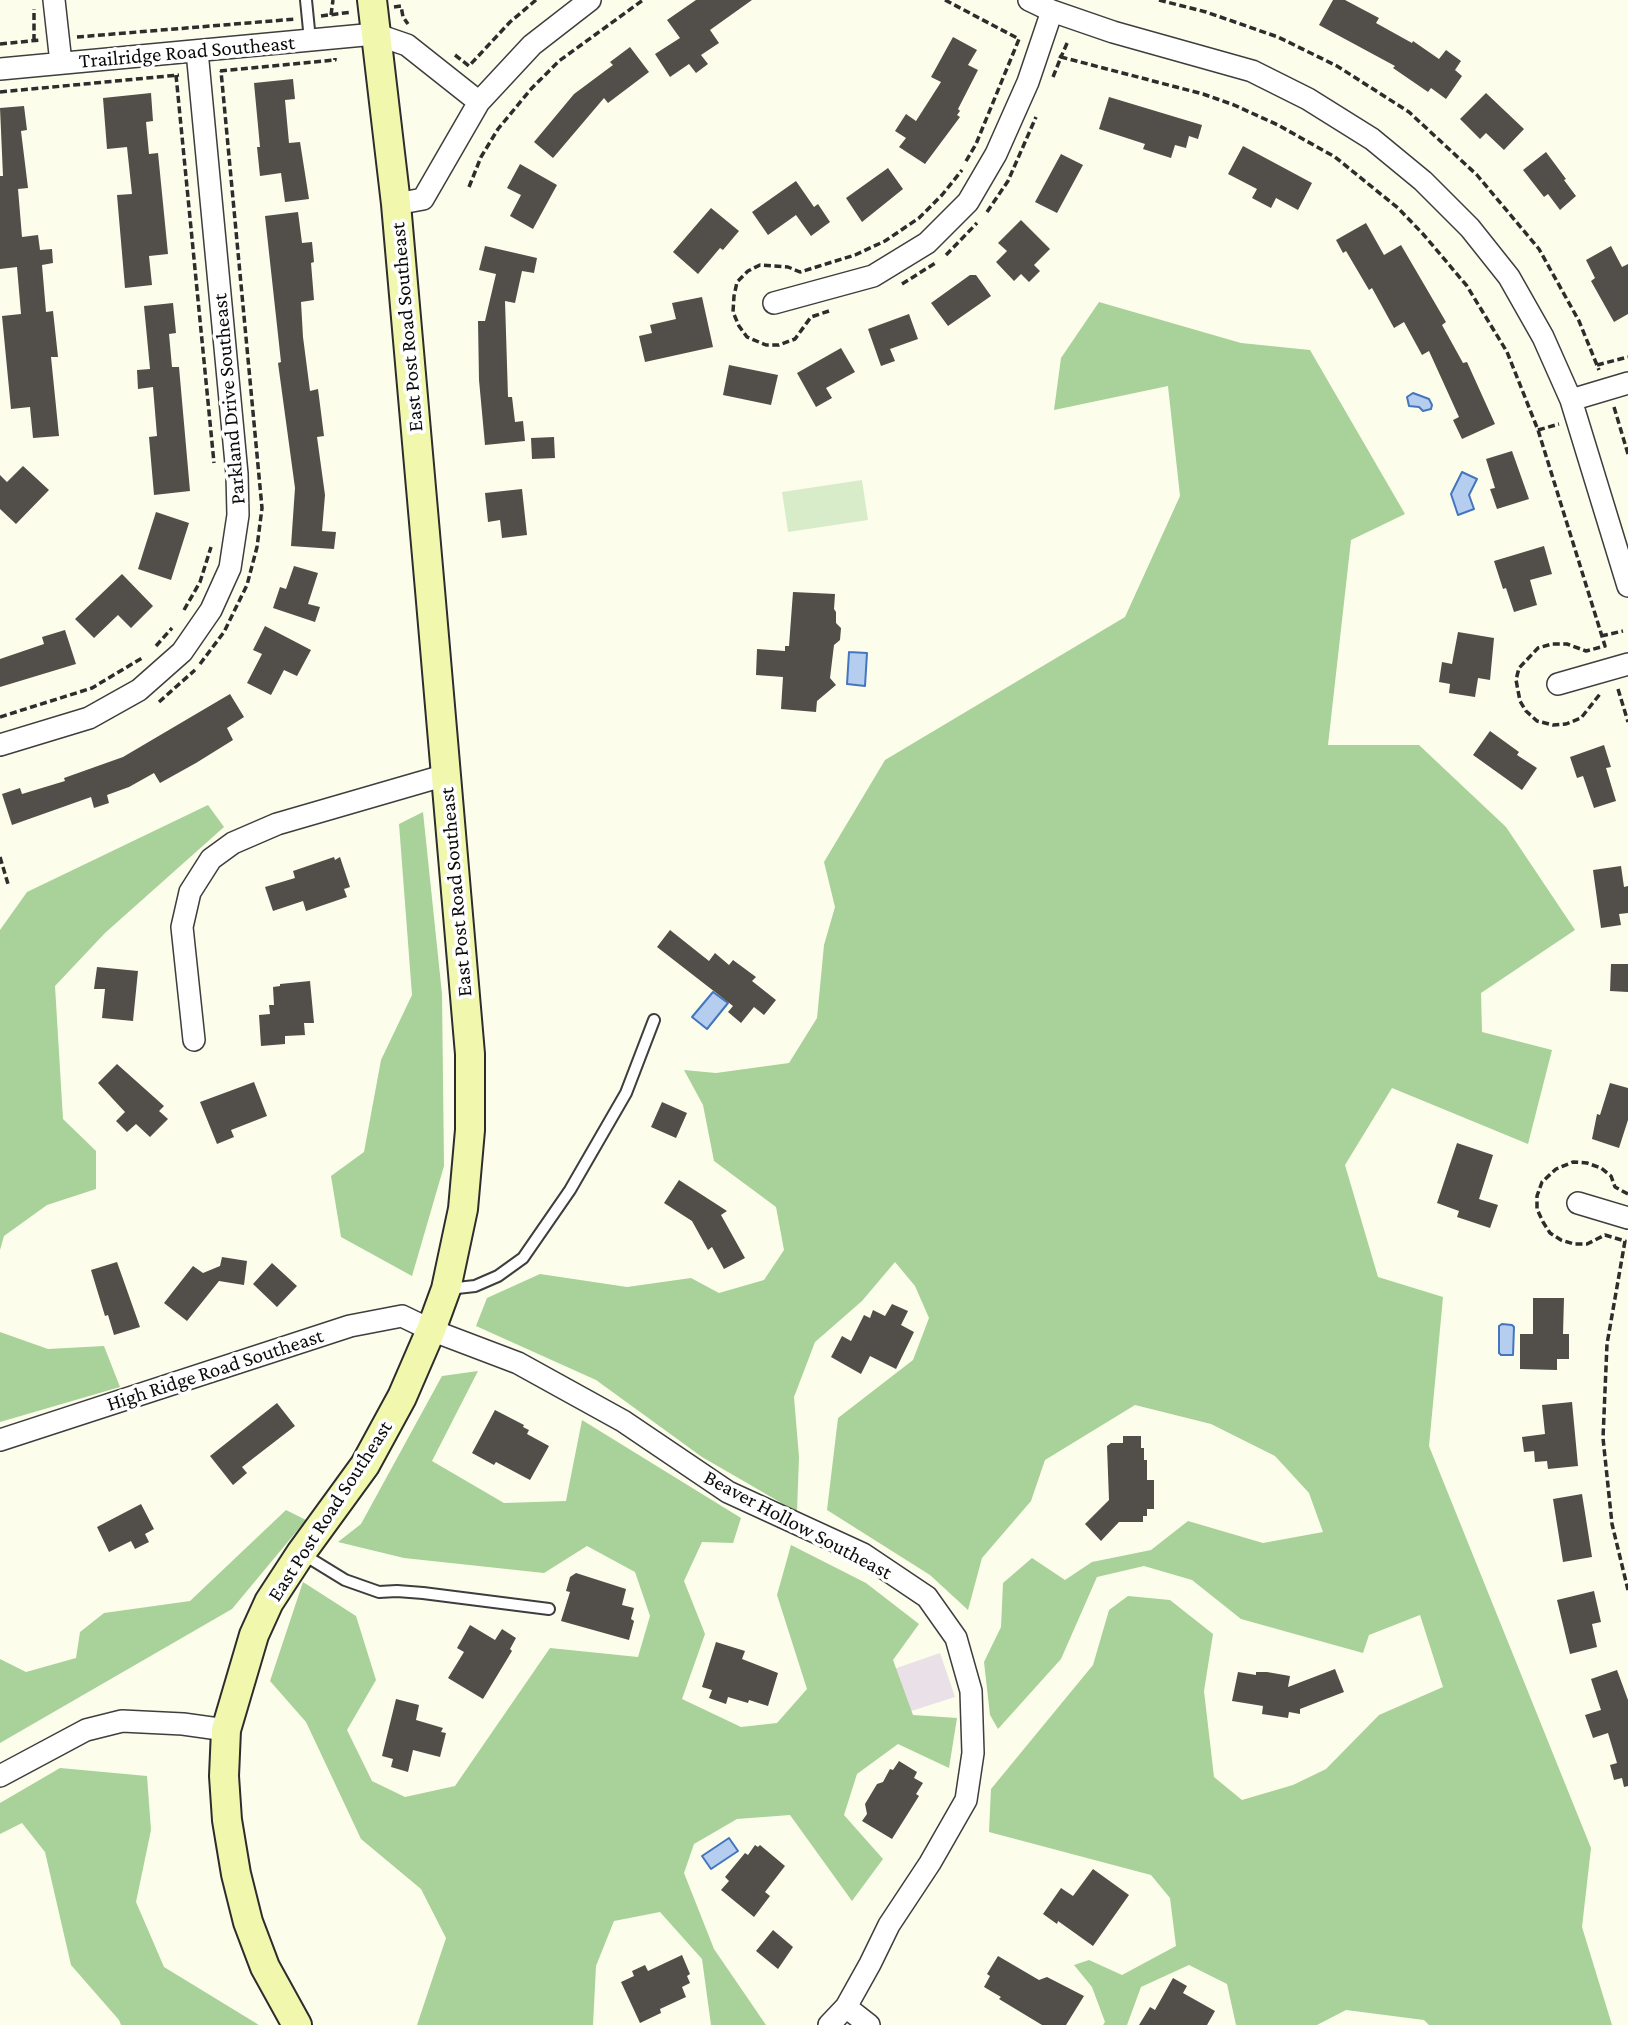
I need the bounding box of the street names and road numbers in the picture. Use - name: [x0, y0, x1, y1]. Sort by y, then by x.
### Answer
- street label: Trailridge Road Southeast: [78, 30, 296, 74]
- street label: East Post Road Southeast: [385, 221, 429, 433]
- street label: Parkland Drive Southeast: [207, 292, 251, 506]
- street label: East Post Road Southeast: [434, 786, 478, 998]
- street label: High Ridge Road Southeast: [103, 1323, 327, 1417]
- street label: East Post Road Southeast: [262, 1416, 398, 1606]
- street label: Beaver Hollow Southeast: [700, 1465, 896, 1585]

